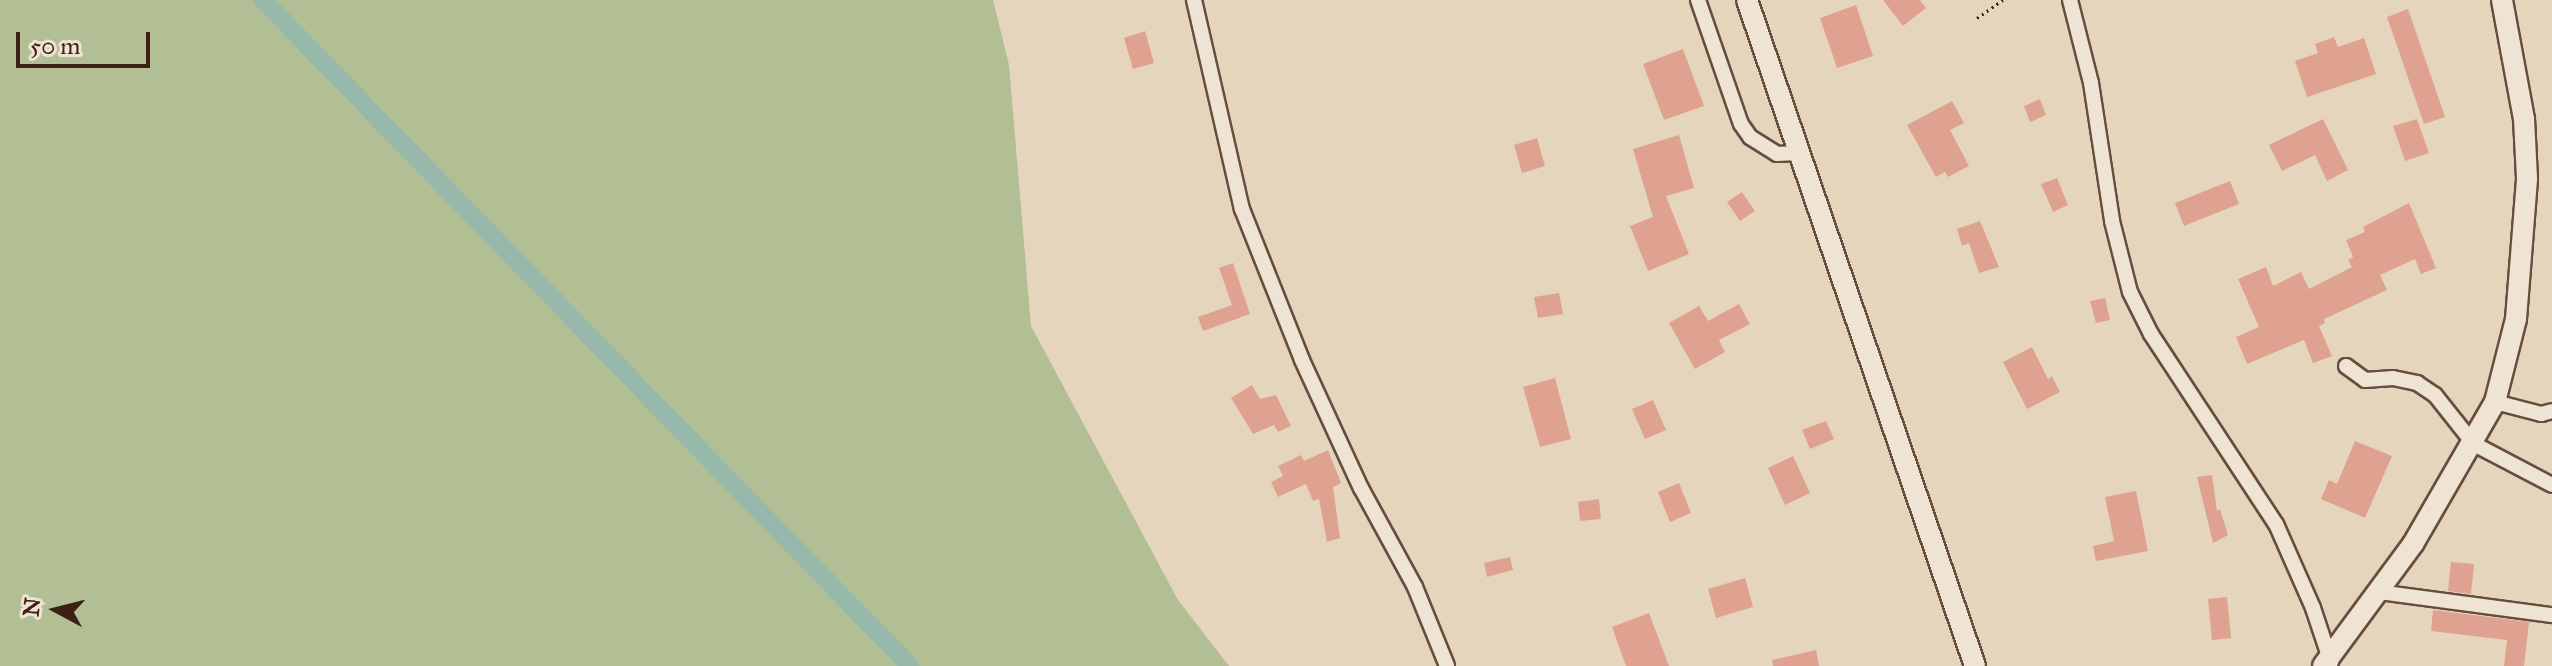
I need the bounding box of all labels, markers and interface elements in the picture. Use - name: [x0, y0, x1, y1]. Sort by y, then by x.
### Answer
- scale bar: [20, 16, 154, 66]
- text: 50 m: [30, 31, 80, 61]
- north arrow: [16, 570, 96, 650]
- text: N: [17, 596, 46, 618]

